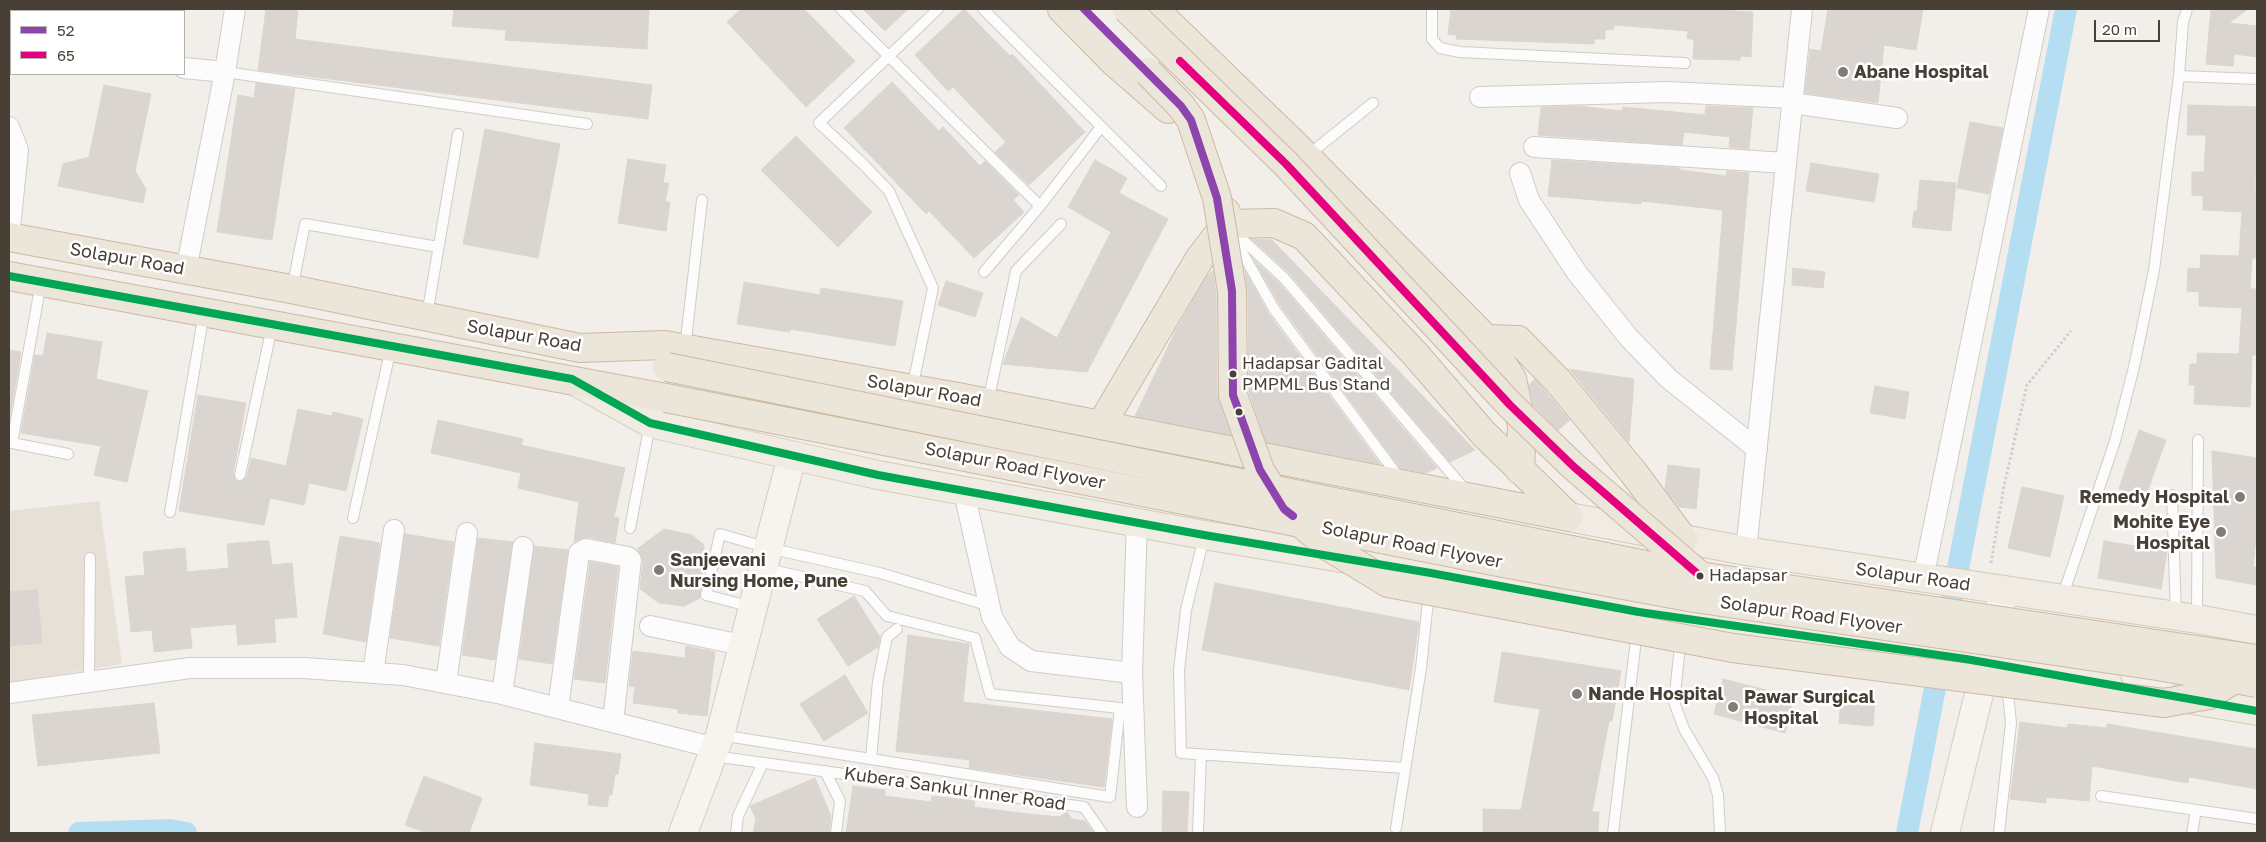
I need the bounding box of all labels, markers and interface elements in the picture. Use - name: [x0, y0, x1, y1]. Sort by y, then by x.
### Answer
- legend: [10, 10, 185, 75]
- scale bar: [2096, 10, 2162, 42]
- text: 20 m: [2102, 20, 2137, 38]
- text: 52: [57, 21, 74, 39]
- text: 65: [57, 46, 75, 64]
- place label: Abane Hospital: [1854, 61, 1989, 83]
- marker: Abane Hospital: [1836, 65, 1850, 79]
- street label: Solapur Road: [68, 238, 186, 280]
- street label: Solapur Road: [465, 315, 583, 357]
- place label: Hadapsar Gadital PMPML Bus Stand: [1242, 354, 1390, 394]
- marker: Hadapsar Gadital PMPML Bus Stand: [1228, 369, 1238, 379]
- street label: Solapur Road: [865, 370, 983, 412]
- unlabelled marker: [1234, 407, 1244, 417]
- street label: Solapur Road Flyover: [923, 438, 1107, 494]
- place label: Remedy Hospital: [2079, 486, 2229, 508]
- marker: Remedy Hospital: [2233, 490, 2247, 504]
- place label: Mohite Eye Hospital: [2113, 511, 2210, 554]
- street label: Solapur Road Flyover: [1320, 517, 1504, 573]
- marker: Mohite Eye Hospital: [2214, 525, 2228, 539]
- place label: Sanjeevani Nursing Home, Pune: [670, 549, 848, 592]
- street label: Solapur Road: [1854, 558, 1972, 596]
- marker: Sanjeevani Nursing Home, Pune: [652, 563, 666, 577]
- place label: Hadapsar: [1709, 566, 1787, 586]
- marker: Hadapsar: [1695, 571, 1705, 581]
- street label: Solapur Road Flyover: [1719, 592, 1903, 638]
- place label: Nande Hospital: [1588, 683, 1723, 705]
- place label: Pawar Surgical Hospital: [1744, 686, 1875, 729]
- marker: Nande Hospital: [1570, 687, 1584, 701]
- marker: Pawar Surgical Hospital: [1726, 700, 1740, 714]
- street label: Kubera Sankul Inner Road: [843, 763, 1067, 815]

